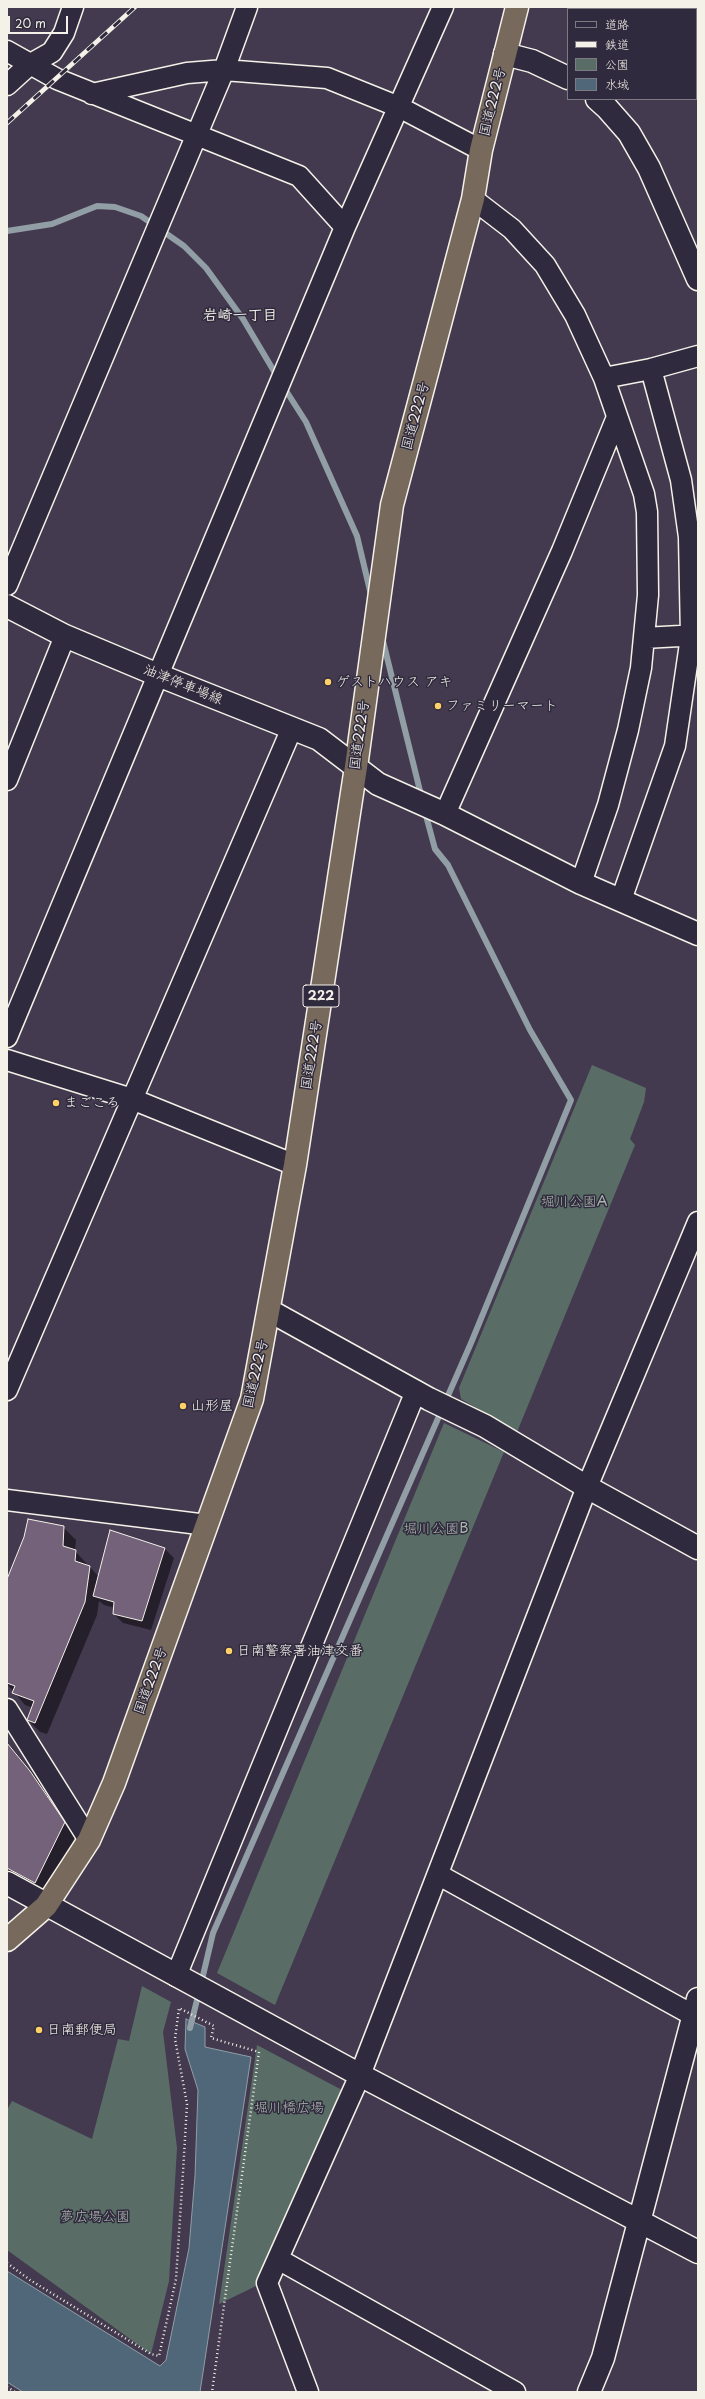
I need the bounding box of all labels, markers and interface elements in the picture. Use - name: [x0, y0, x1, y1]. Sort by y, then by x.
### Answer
- scale bar: [10, 8, 70, 34]
- legend: [567, 8, 697, 100]
- text: 20 m: [15, 14, 46, 32]
- text: 道路: [605, 15, 629, 33]
- text: 鉄道: [605, 35, 629, 53]
- text: 公園: [605, 55, 629, 73]
- street label: 国道222号: [476, 66, 510, 138]
- text: 水域: [605, 75, 629, 93]
- district label: 岩崎一丁目: [203, 307, 277, 325]
- street label: 国道222号: [399, 380, 433, 452]
- street label: 油津停車場線: [141, 661, 225, 709]
- place label: ゲストハウス アキ: [336, 674, 453, 690]
- marker: ゲストハウス アキ: [323, 677, 333, 687]
- place label: ファミリーマート: [446, 698, 558, 714]
- street label: 国道222号: [347, 699, 373, 771]
- marker: ファミリーマート: [433, 701, 443, 711]
- road number: 222: [303, 985, 339, 1007]
- street label: 国道222号: [298, 1019, 326, 1091]
- place label: まごころ: [64, 1095, 120, 1111]
- marker: まごころ: [51, 1098, 61, 1108]
- park label: 堀川公園A: [541, 1194, 607, 1210]
- street label: 国道222号: [240, 1338, 272, 1410]
- place label: 山形屋: [191, 1398, 233, 1414]
- marker: 山形屋: [178, 1401, 188, 1411]
- park label: 堀川公園B: [403, 1521, 469, 1537]
- place label: 日南警察署油津交番: [237, 1643, 363, 1659]
- street label: 国道222号: [131, 1645, 171, 1717]
- marker: 日南警察署油津交番: [224, 1646, 234, 1656]
- place label: 日南郵便局: [47, 2022, 117, 2038]
- marker: 日南郵便局: [34, 2025, 44, 2035]
- park label: 堀川橋広場: [254, 2100, 324, 2116]
- park label: 夢広場公園: [60, 2209, 130, 2225]

